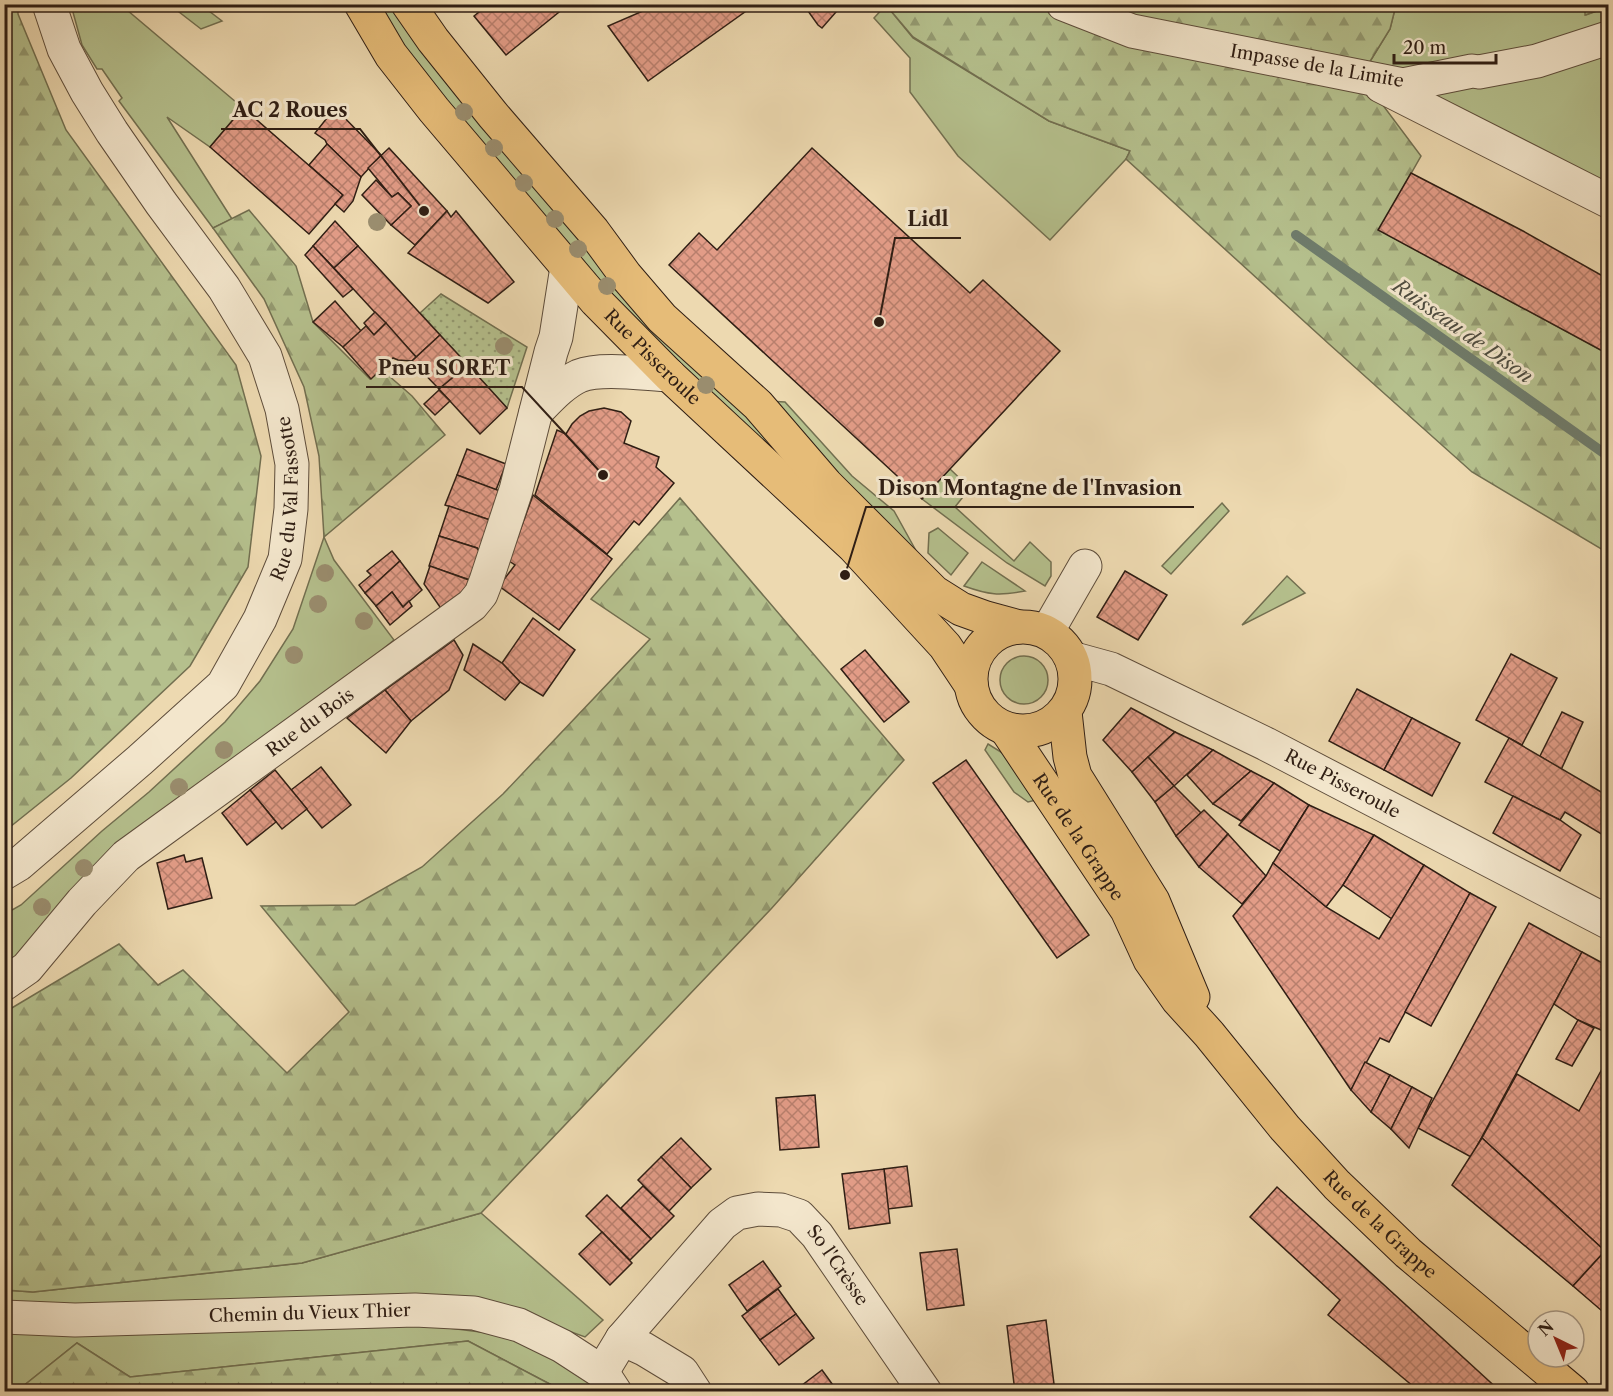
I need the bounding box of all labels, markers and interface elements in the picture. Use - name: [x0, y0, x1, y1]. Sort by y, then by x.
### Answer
- scale bar: [1394, 27, 1496, 65]
- text: 20 m: [1403, 37, 1447, 59]
- street label: Impasse de la Limite: [1228, 40, 1406, 92]
- callout: AC 2 Roues: [221, 91, 360, 129]
- text: AC 2 Roues: [231, 98, 348, 122]
- callout: Lidl: [895, 200, 961, 238]
- text: Lidl: [907, 207, 949, 231]
- water label: Ruisseau de Dison: [1387, 273, 1538, 388]
- street label: Rue Pisseroule: [599, 305, 705, 410]
- callout: Pneu SORET: [366, 349, 522, 387]
- text: Pneu SORET: [378, 356, 511, 380]
- street label: Rue du Val Fassotte: [266, 414, 303, 584]
- callout: Dison Montagne de l'Invasion: [866, 469, 1194, 507]
- text: Dison Montagne de l'Invasion: [878, 476, 1182, 500]
- street label: Rue du Bois: [262, 683, 358, 762]
- street label: Rue Pisseroule: [1281, 745, 1404, 823]
- street label: Rue de la Grappe: [1028, 769, 1129, 905]
- street label: Rue de la Grappe: [1318, 1166, 1441, 1283]
- street label: So l'Crèsse: [802, 1220, 873, 1310]
- street label: Chemin du Vieux Thier: [209, 1299, 412, 1327]
- north arrow: [1526, 1309, 1586, 1369]
- text: N: [1534, 1316, 1558, 1340]

